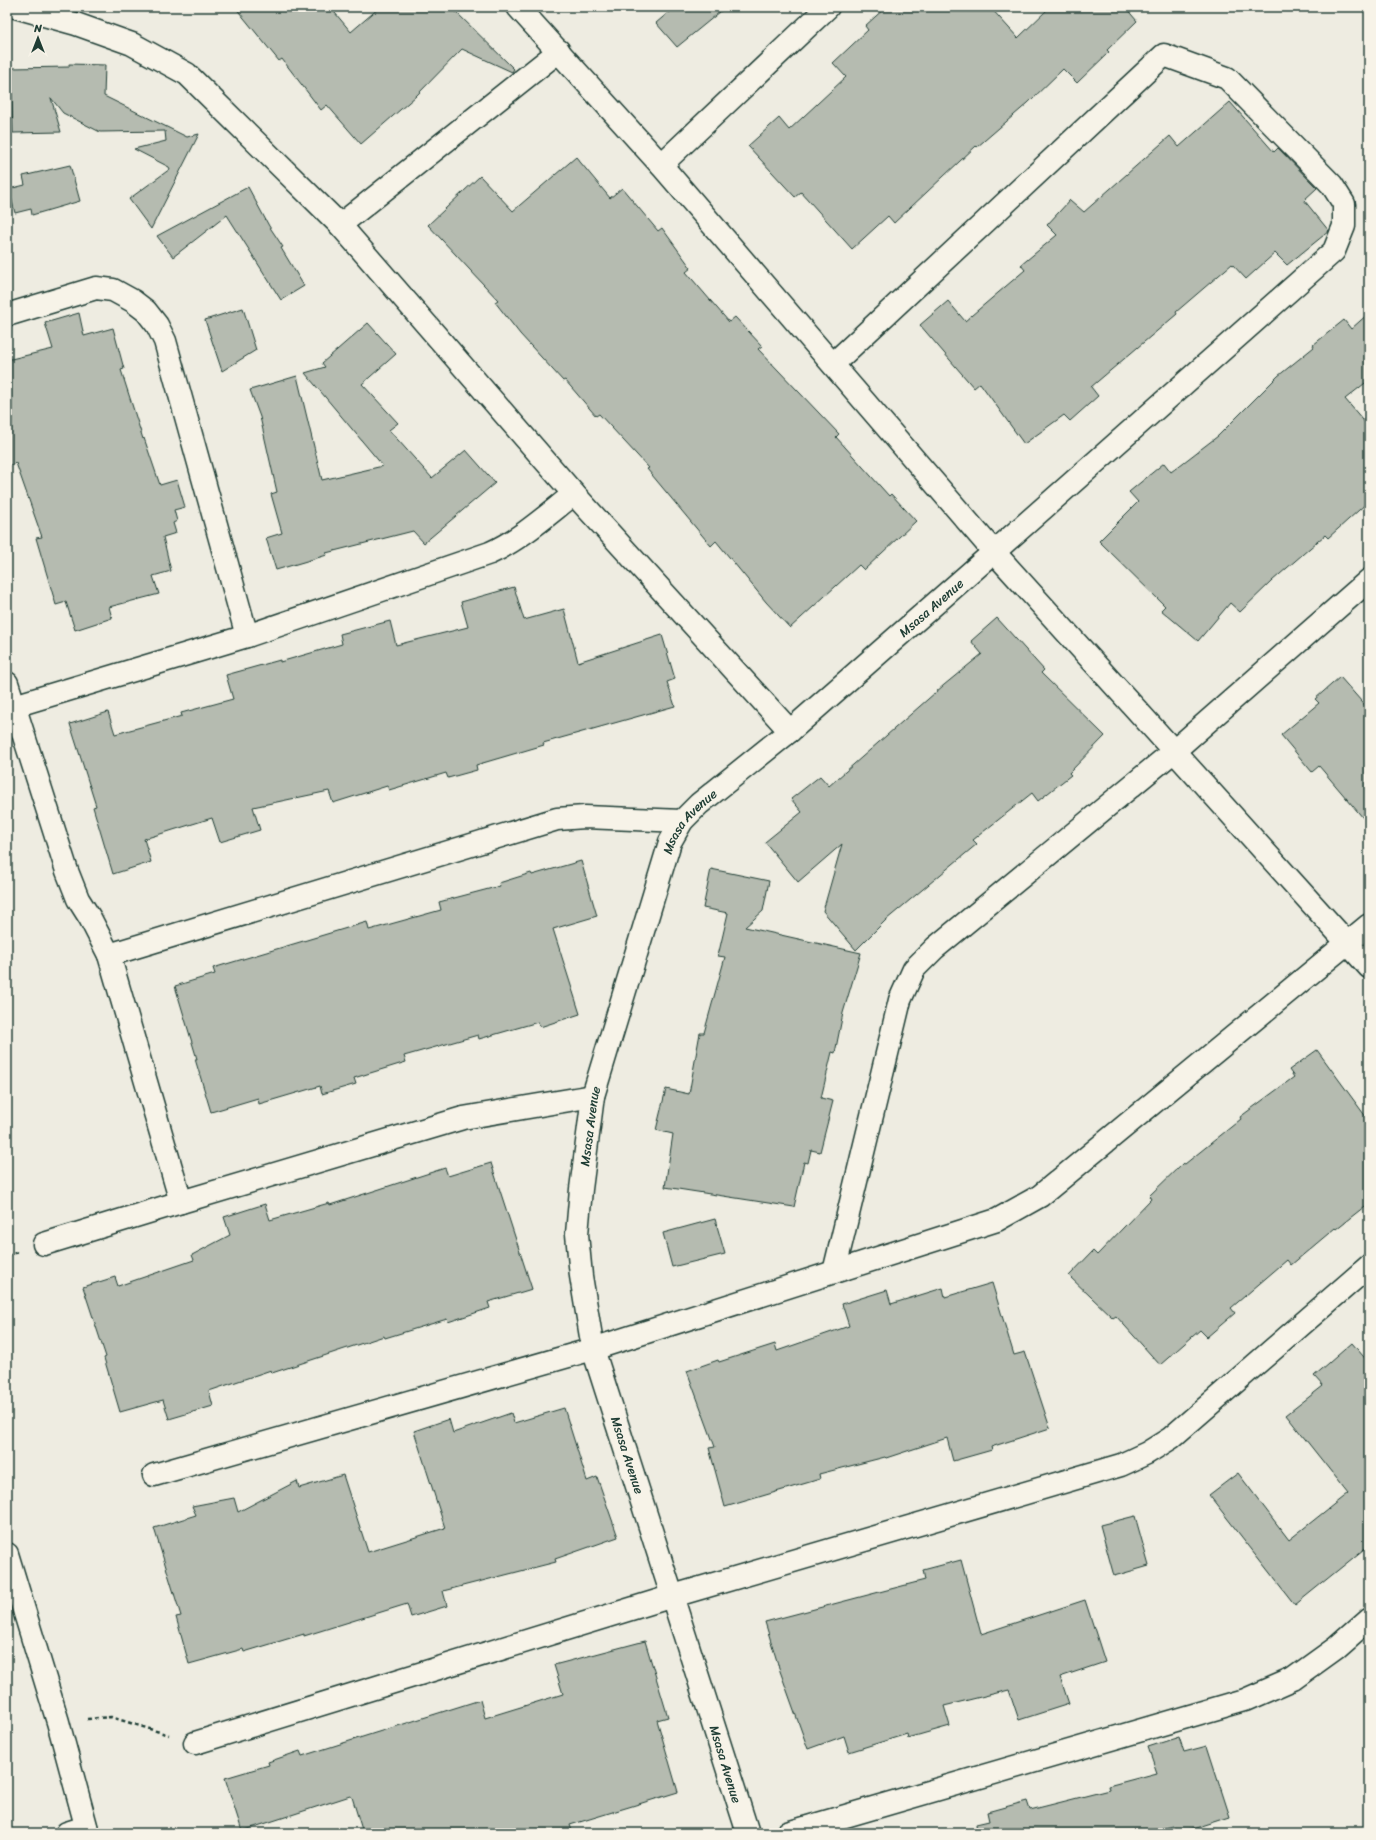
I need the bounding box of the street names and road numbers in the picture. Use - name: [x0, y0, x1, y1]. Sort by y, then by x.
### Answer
- street label: Msasa Avenue: [893, 572, 969, 643]
- street label: Msasa Avenue: [656, 783, 723, 857]
- street label: Msasa Avenue: [573, 1083, 607, 1168]
- street label: Msasa Avenue: [604, 1413, 651, 1497]
- street label: Msasa Avenue: [703, 1722, 748, 1806]

